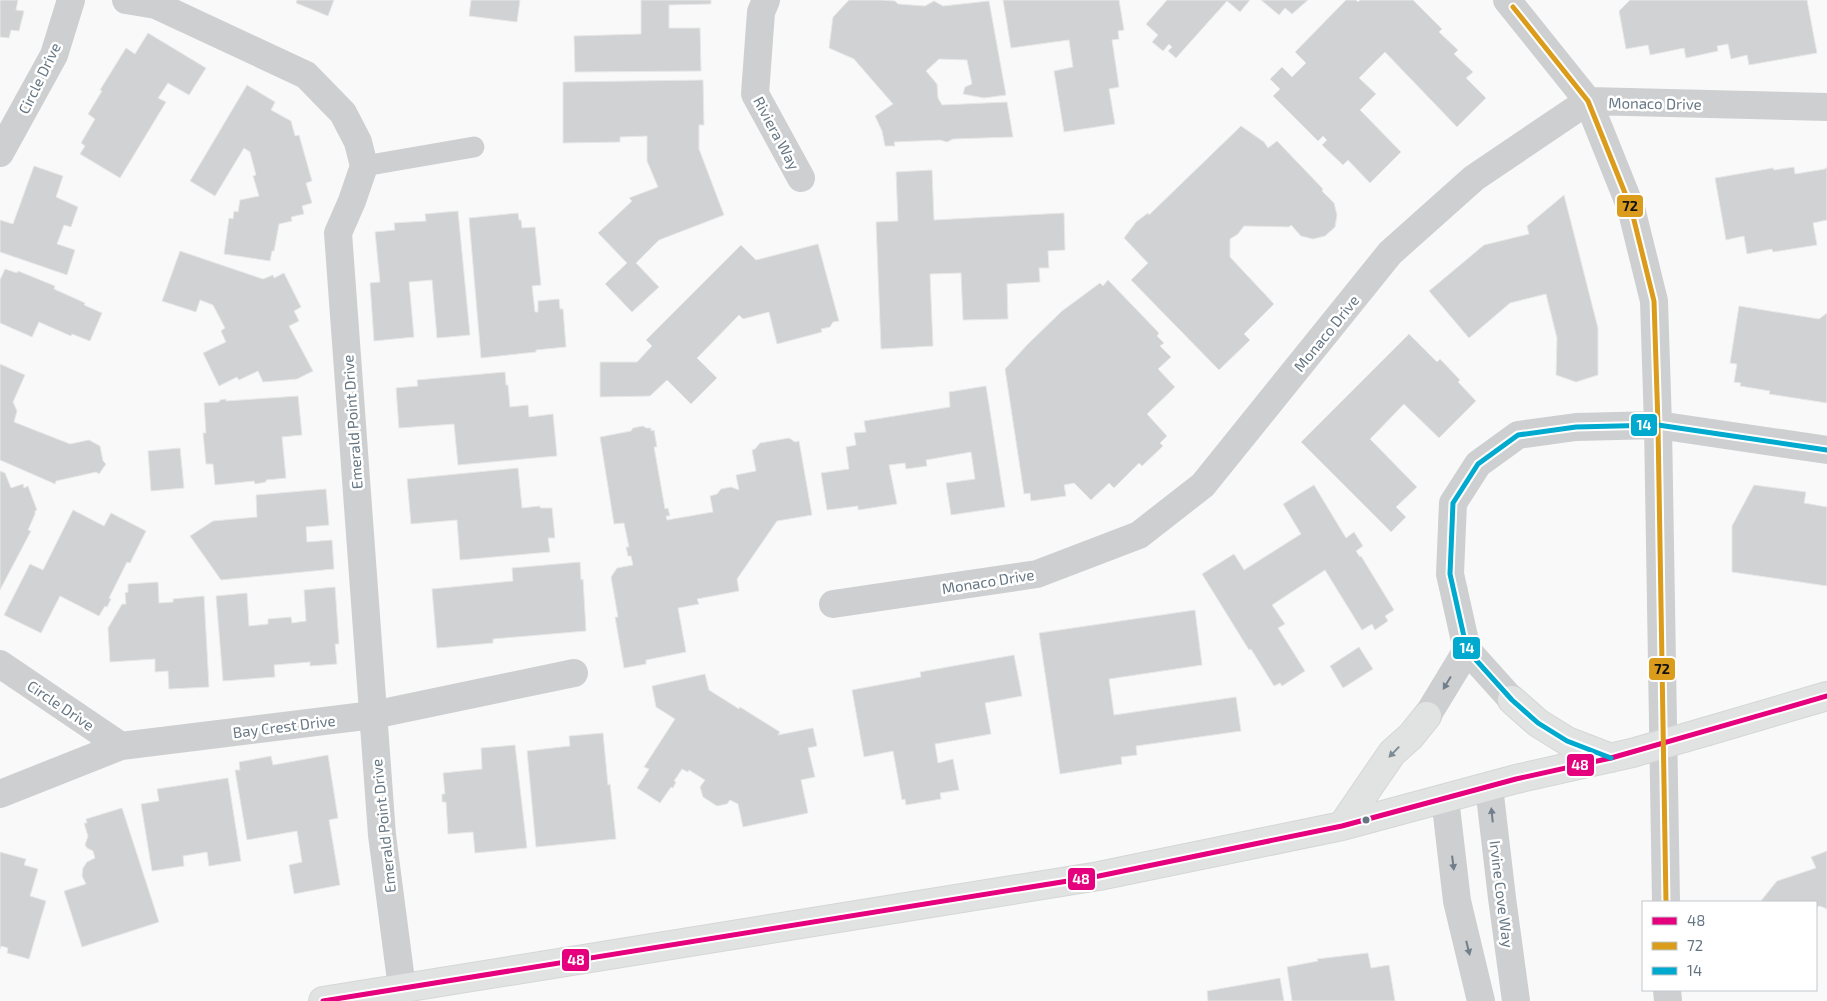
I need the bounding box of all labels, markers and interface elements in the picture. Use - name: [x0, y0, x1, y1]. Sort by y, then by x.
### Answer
- street label: Circle Drive: [14, 40, 64, 116]
- street label: Riviera Way: [750, 93, 804, 173]
- street label: Monaco Drive: [1608, 93, 1702, 113]
- line badge: 72: [1616, 194, 1644, 218]
- text: 72: [1622, 197, 1638, 214]
- street label: Monaco Drive: [1290, 291, 1362, 375]
- street label: Emerald Point Drive: [338, 354, 366, 490]
- line badge: 14: [1630, 413, 1658, 437]
- text: 14: [1637, 416, 1652, 433]
- street label: Monaco Drive: [941, 565, 1035, 597]
- line badge: 14: [1452, 636, 1481, 660]
- text: 14: [1460, 639, 1475, 656]
- line badge: 72: [1648, 657, 1676, 681]
- text: 72: [1654, 660, 1670, 677]
- street label: Circle Drive: [24, 676, 98, 734]
- one-way arrow: [1443, 677, 1452, 690]
- street label: Bay Crest Drive: [232, 711, 336, 741]
- one-way arrow: [1388, 746, 1400, 758]
- line badge: 48: [1566, 753, 1595, 777]
- text: 48: [1571, 756, 1589, 773]
- street label: Emerald Point Drive: [367, 758, 399, 894]
- one-way arrow: [1488, 807, 1496, 823]
- unlabelled marker: [1361, 815, 1371, 825]
- street label: Irvine Cove Way: [1486, 839, 1518, 949]
- one-way arrow: [1449, 856, 1457, 872]
- line badge: 48: [1067, 867, 1096, 891]
- text: 48: [1072, 870, 1090, 887]
- legend: [1642, 901, 1817, 991]
- text: 48: [1687, 911, 1705, 929]
- text: 72: [1687, 936, 1703, 954]
- one-way arrow: [1464, 940, 1472, 955]
- line badge: 48: [561, 948, 590, 972]
- text: 48: [567, 951, 585, 968]
- text: 14: [1687, 961, 1702, 979]

